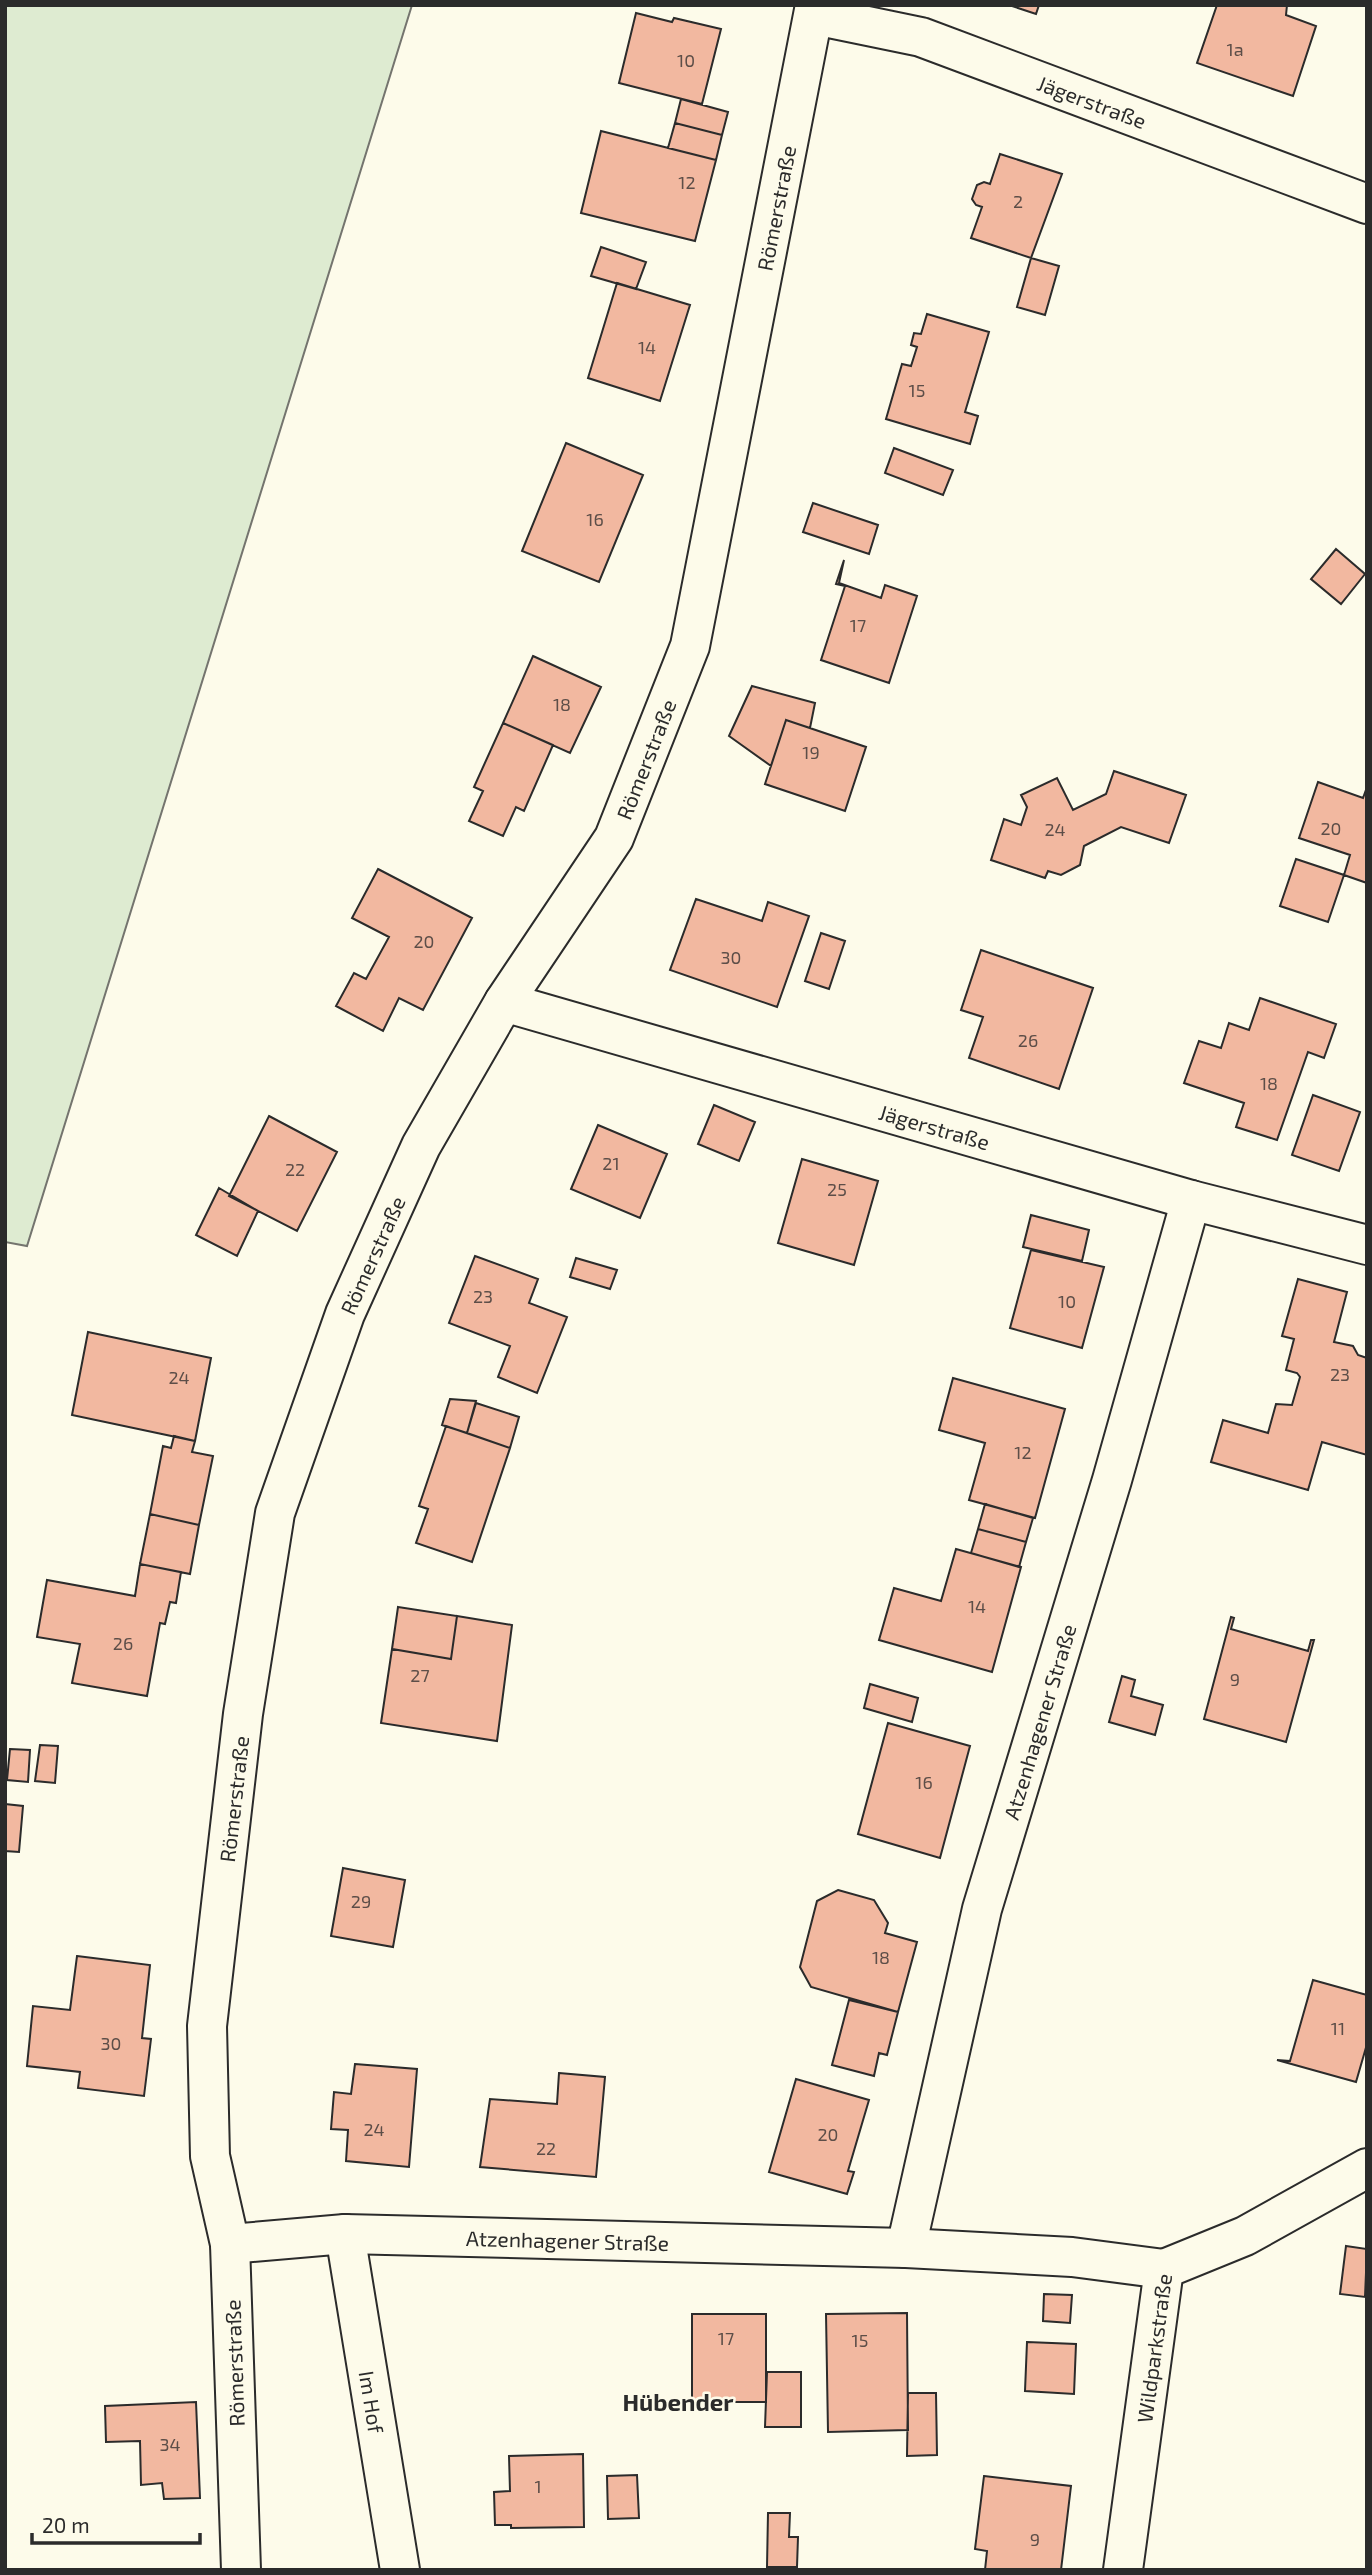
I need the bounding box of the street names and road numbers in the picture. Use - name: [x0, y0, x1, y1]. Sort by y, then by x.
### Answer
- street label: Jägerstraße: [1034, 69, 1150, 133]
- street label: Römerstraße: [751, 143, 800, 273]
- street label: Römerstraße: [610, 695, 680, 823]
- street label: Jägerstraße: [876, 1098, 993, 1154]
- street label: Römerstraße: [334, 1192, 409, 1318]
- street label: Atzenhagener Straße: [997, 1621, 1080, 1822]
- street label: Römerstraße: [213, 1734, 253, 1864]
- street label: Atzenhagener Straße: [466, 2225, 669, 2255]
- street label: Wildparkstraße: [1131, 2272, 1176, 2424]
- street label: Römerstraße: [219, 2299, 249, 2427]
- street label: Im Hof: [355, 2369, 390, 2436]

